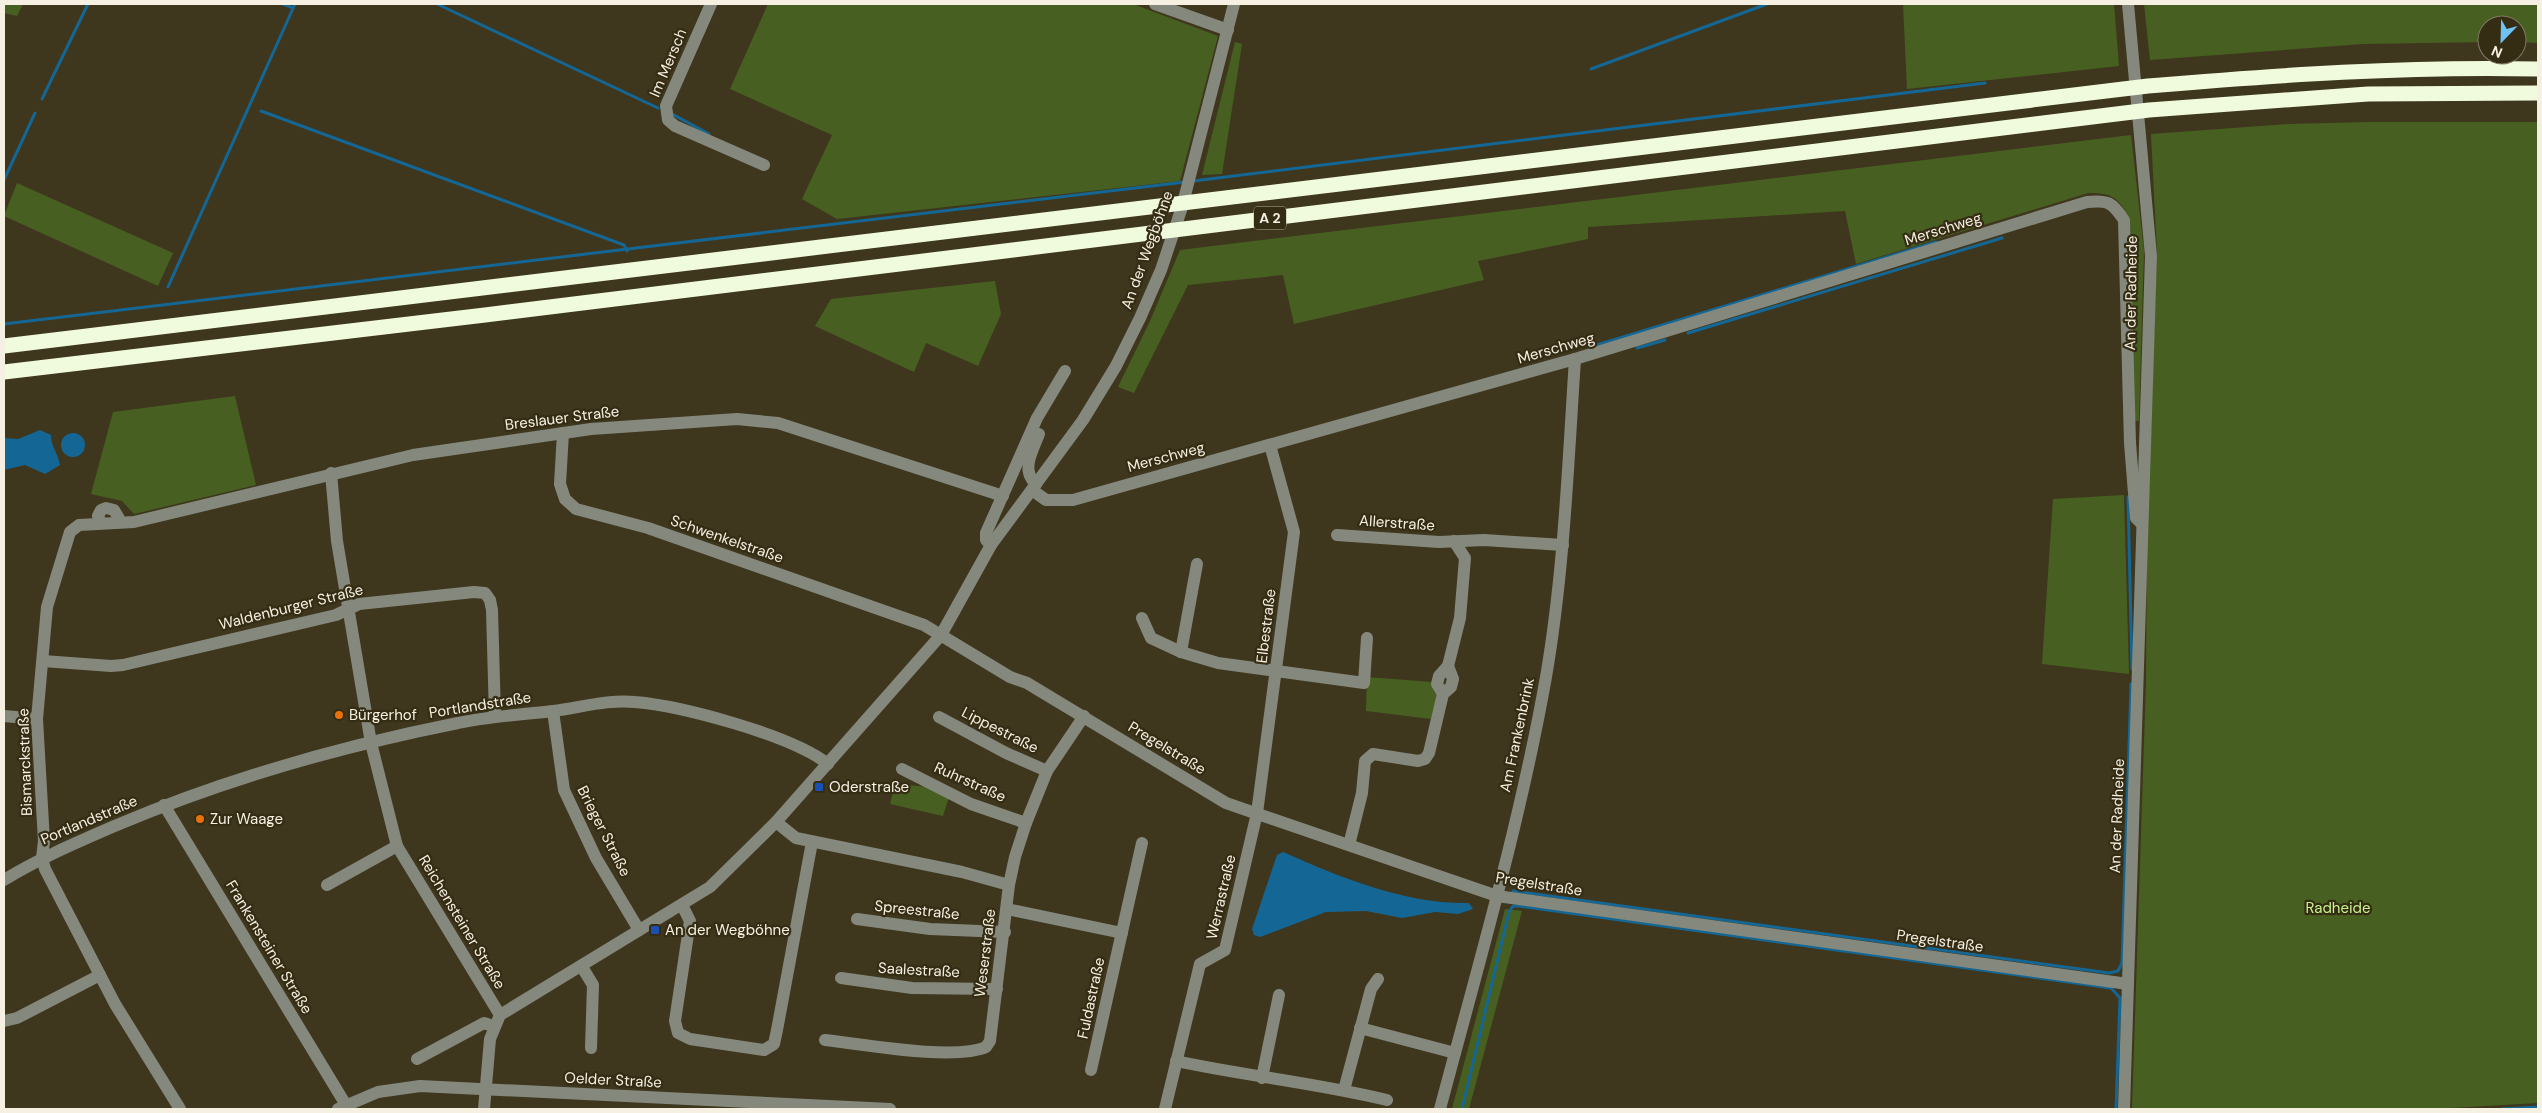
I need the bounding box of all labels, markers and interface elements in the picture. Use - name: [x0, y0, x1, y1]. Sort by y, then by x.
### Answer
- north arrow: [2477, 15, 2527, 65]
- street label: Im Mersch: [645, 26, 691, 100]
- text: N: [2489, 42, 2505, 62]
- street label: An der Wegböhne: [1116, 188, 1178, 312]
- road number: A 2: [1254, 207, 1286, 230]
- street label: Merschweg: [1902, 208, 1984, 250]
- street label: An der Radheide: [2120, 235, 2142, 351]
- street label: Merschweg: [1515, 327, 1597, 369]
- street label: Breslauer Straße: [504, 401, 620, 435]
- street label: Merschweg: [1125, 437, 1207, 477]
- street label: Schwenkelstraße: [668, 510, 786, 568]
- street label: Allerstraße: [1359, 510, 1435, 536]
- street label: Waldenburger Straße: [217, 579, 365, 635]
- street label: Elbestraße: [1252, 588, 1280, 664]
- street label: Am Frankenbrink: [1495, 676, 1539, 794]
- street label: Portlandstraße: [428, 687, 532, 723]
- street label: Lippestraße: [958, 702, 1042, 758]
- place label: Bürgerhof: [349, 705, 417, 725]
- street label: Bismarckstraße: [13, 708, 37, 816]
- marker: Bürgerhof: [333, 709, 345, 721]
- street label: Pregelstraße: [1124, 717, 1210, 779]
- street label: Ruhrstraße: [931, 757, 1009, 807]
- street label: An der Radheide: [2105, 758, 2129, 874]
- place label: Oderstraße: [829, 777, 909, 797]
- marker: Oderstraße: [813, 781, 825, 793]
- street label: Brieger Straße: [573, 782, 635, 880]
- street label: Portlandstraße: [38, 791, 140, 849]
- place label: Zur Waage: [210, 809, 283, 829]
- marker: Zur Waage: [194, 813, 206, 825]
- street label: Reichensteiner Straße: [414, 851, 510, 993]
- street label: Werrastraße: [1202, 853, 1240, 941]
- street label: Pregelstraße: [1494, 867, 1584, 901]
- street label: Frankensteiner Straße: [221, 876, 317, 1018]
- street label: Spreestraße: [873, 896, 961, 924]
- park label: Radheide: [2306, 898, 2370, 918]
- street label: Weserstraße: [970, 908, 1000, 998]
- place label: An der Wegböhne: [665, 920, 790, 940]
- marker: An der Wegböhne: [649, 924, 661, 936]
- street label: Pregelstraße: [1895, 925, 1985, 957]
- street label: Fuldastraße: [1073, 956, 1109, 1040]
- street label: Saalestraße: [878, 958, 960, 982]
- street label: Oelder Straße: [564, 1067, 662, 1093]

